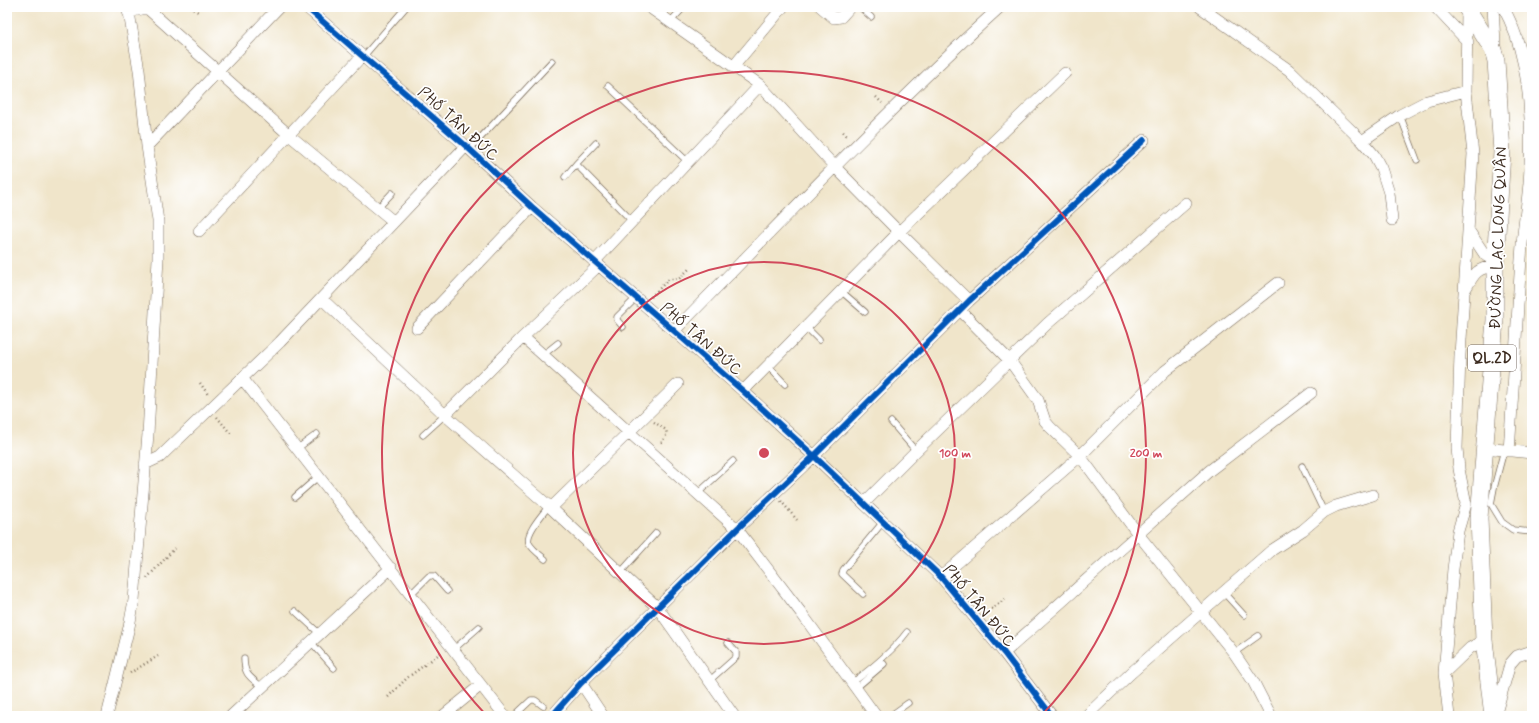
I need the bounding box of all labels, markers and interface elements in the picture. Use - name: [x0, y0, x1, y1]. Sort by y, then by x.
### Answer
- street label: PHỐ TÂN ĐỨC: [413, 82, 503, 166]
- street label: ĐƯỜNG LẠC LONG QUÂN: [1485, 146, 1512, 330]
- street label: PHỐ TÂN ĐỨC: [656, 298, 746, 381]
- road number: QL.2D: [1468, 345, 1516, 371]
- centre of rings: [757, 446, 771, 460]
- text: 100 m: [939, 446, 972, 462]
- text: 200 m: [1130, 446, 1163, 462]
- street label: PHỐ TÂN ĐỨC: [938, 560, 1020, 652]

